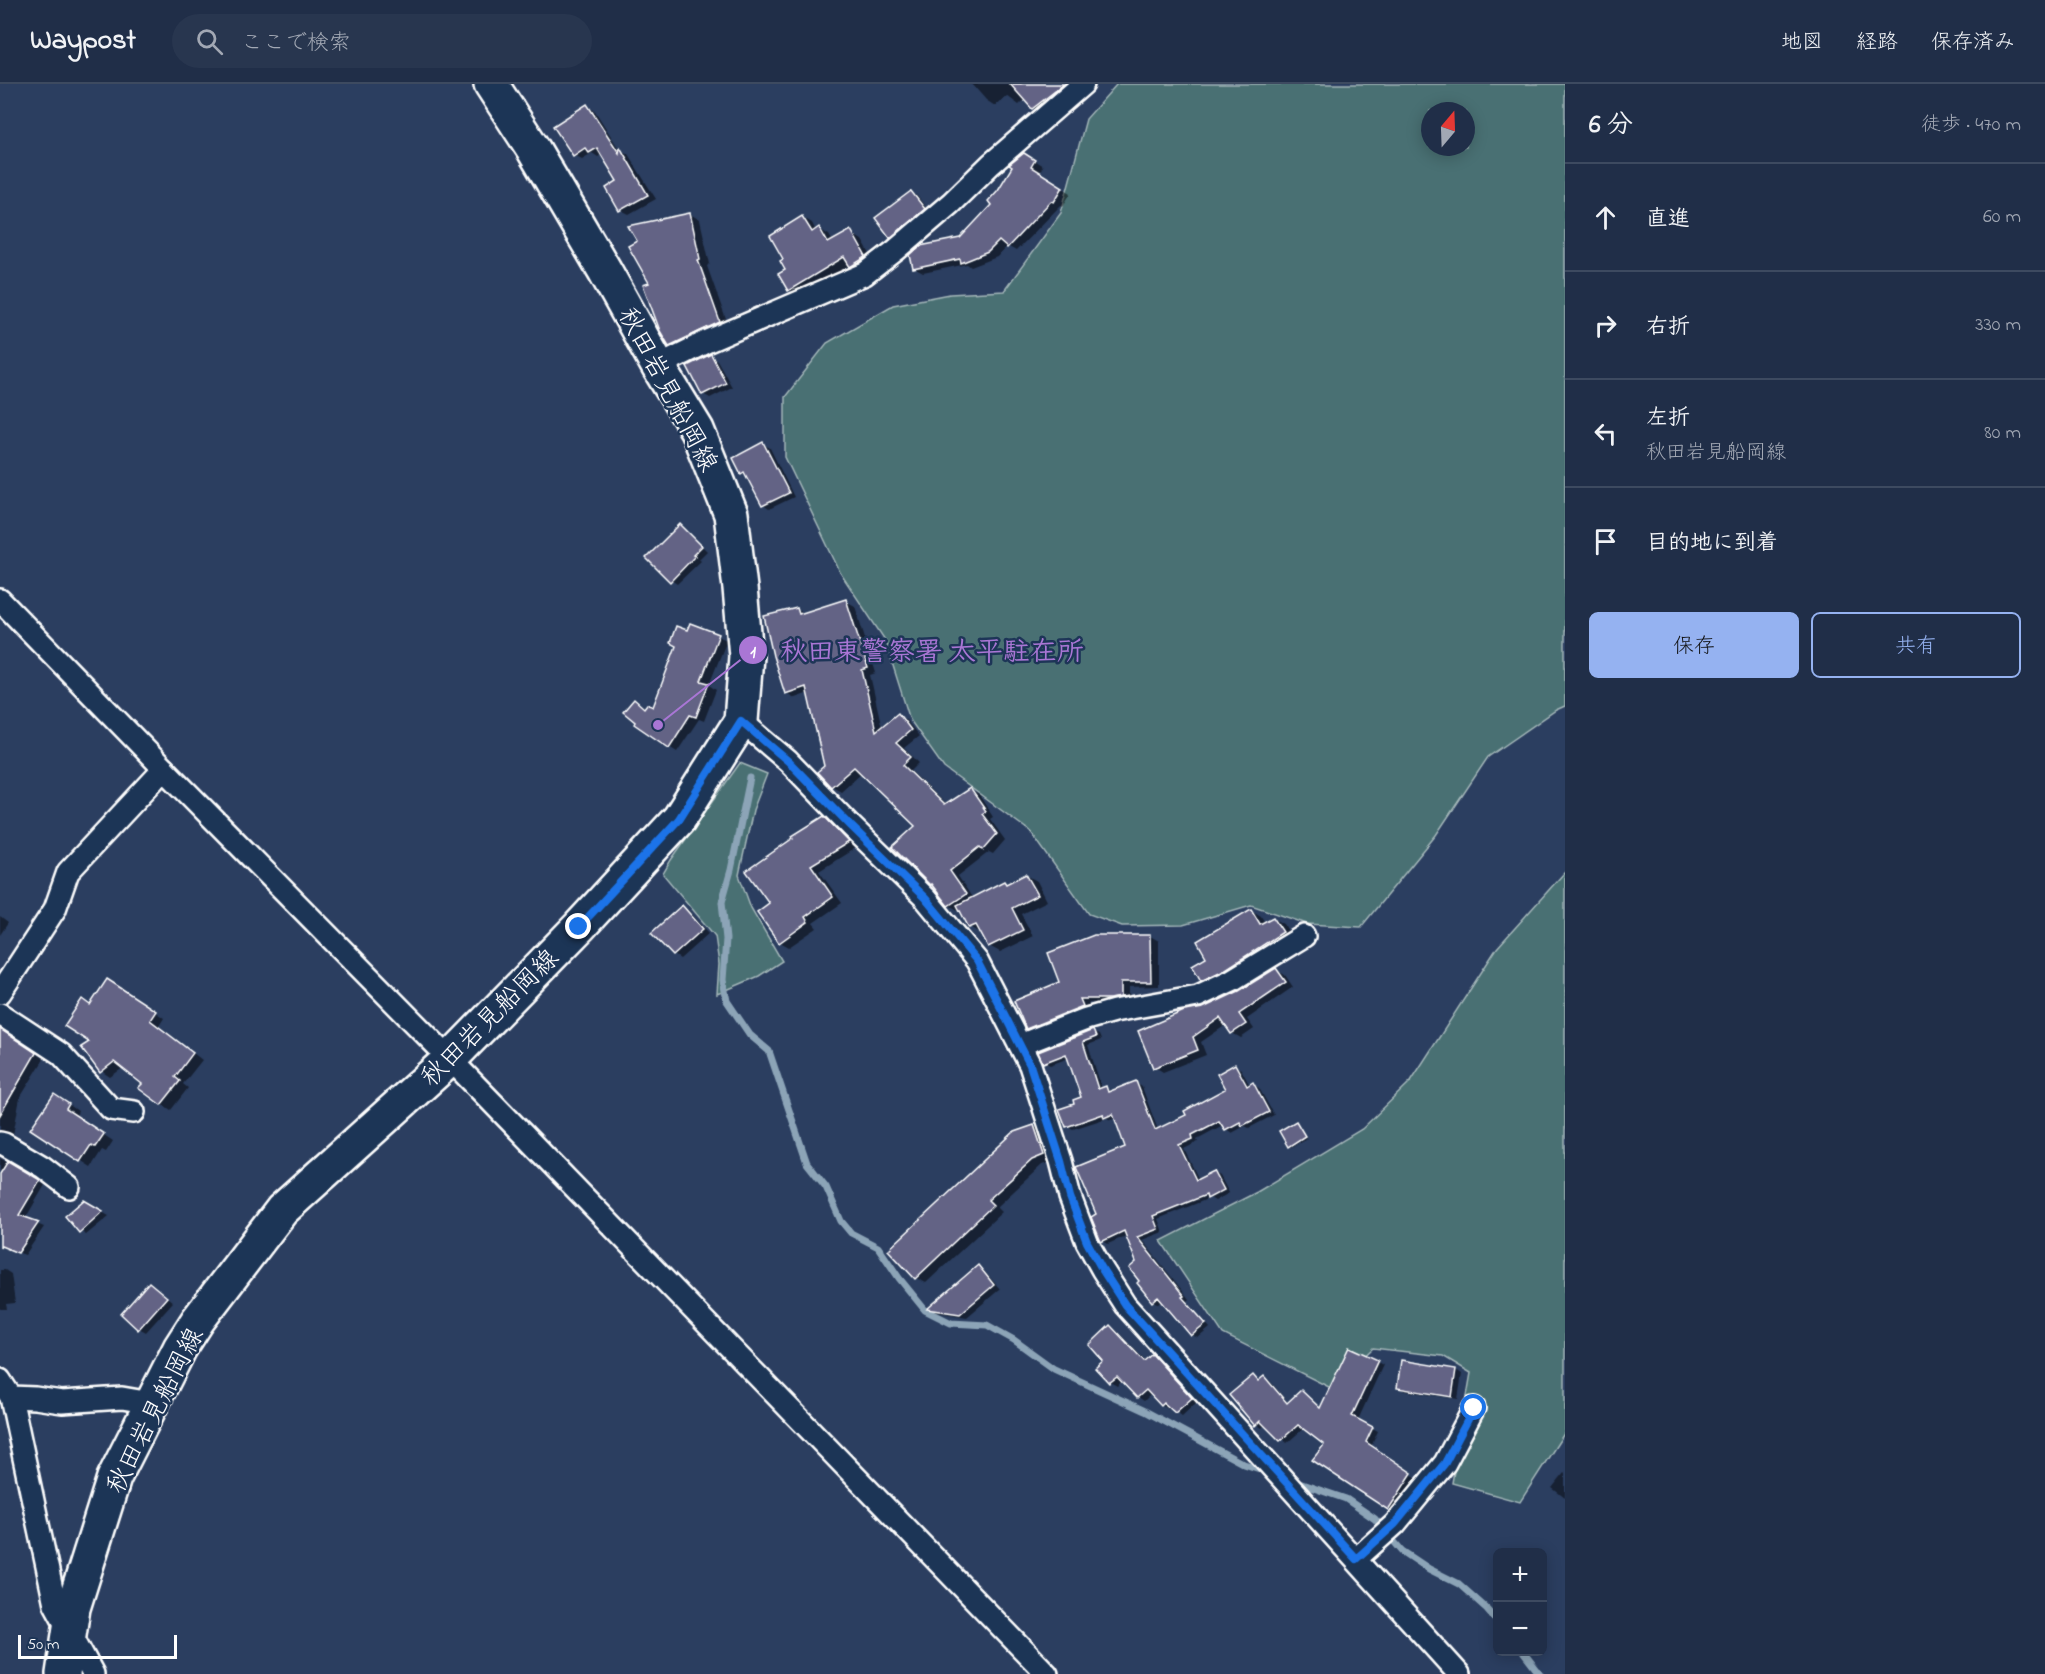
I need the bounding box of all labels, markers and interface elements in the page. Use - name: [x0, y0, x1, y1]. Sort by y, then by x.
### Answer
- search box: [172, 14, 592, 68]
- text: Waypost: [30, 21, 136, 62]
- icon: search: [193, 25, 226, 58]
- text: ここで検索: [241, 28, 351, 60]
- text: 地図: [1781, 28, 1823, 58]
- text: 経路: [1856, 28, 1898, 58]
- text: 保存済み: [1931, 28, 2015, 58]
- north arrow: [1421, 102, 1475, 156]
- text: 6 分: [1589, 107, 1633, 145]
- text: 徒歩 · 470 m: [1921, 111, 2021, 140]
- icon: ahead: [1589, 201, 1622, 234]
- text: 60 m: [1983, 203, 2021, 232]
- text: 直進: [1646, 204, 1690, 236]
- street label: 秋田岩見船岡線: [607, 301, 726, 480]
- icon: right: [1589, 309, 1622, 342]
- text: 330 m: [1975, 311, 2021, 340]
- text: 右折: [1646, 312, 1690, 344]
- text: 左折: [1646, 403, 1690, 435]
- icon: left: [1589, 417, 1622, 450]
- text: 80 m: [1984, 419, 2021, 448]
- text: 秋田岩見船岡線: [1646, 439, 1786, 468]
- icon: arrive: [1589, 525, 1622, 558]
- text: 目的地に到着: [1646, 528, 1778, 560]
- button: 保存: [1589, 612, 1799, 678]
- button: 共有: [1811, 612, 2021, 678]
- callout: 秋田東警察署 太平駐在所: [738, 628, 1096, 673]
- text: 秋田東警察署 太平駐在所: [780, 634, 1084, 673]
- text: 1: [750, 640, 756, 666]
- route end: [565, 913, 591, 939]
- street label: 秋田岩見船岡線: [413, 941, 569, 1097]
- street label: 秋田岩見船岡線: [98, 1322, 215, 1501]
- route start: [1460, 1394, 1486, 1420]
- map controls: [1493, 1548, 1547, 1656]
- button: +: [1493, 1548, 1547, 1602]
- button: −: [1493, 1602, 1547, 1656]
- scale bar: [18, 1632, 177, 1660]
- text: 50 m: [27, 1633, 59, 1657]

